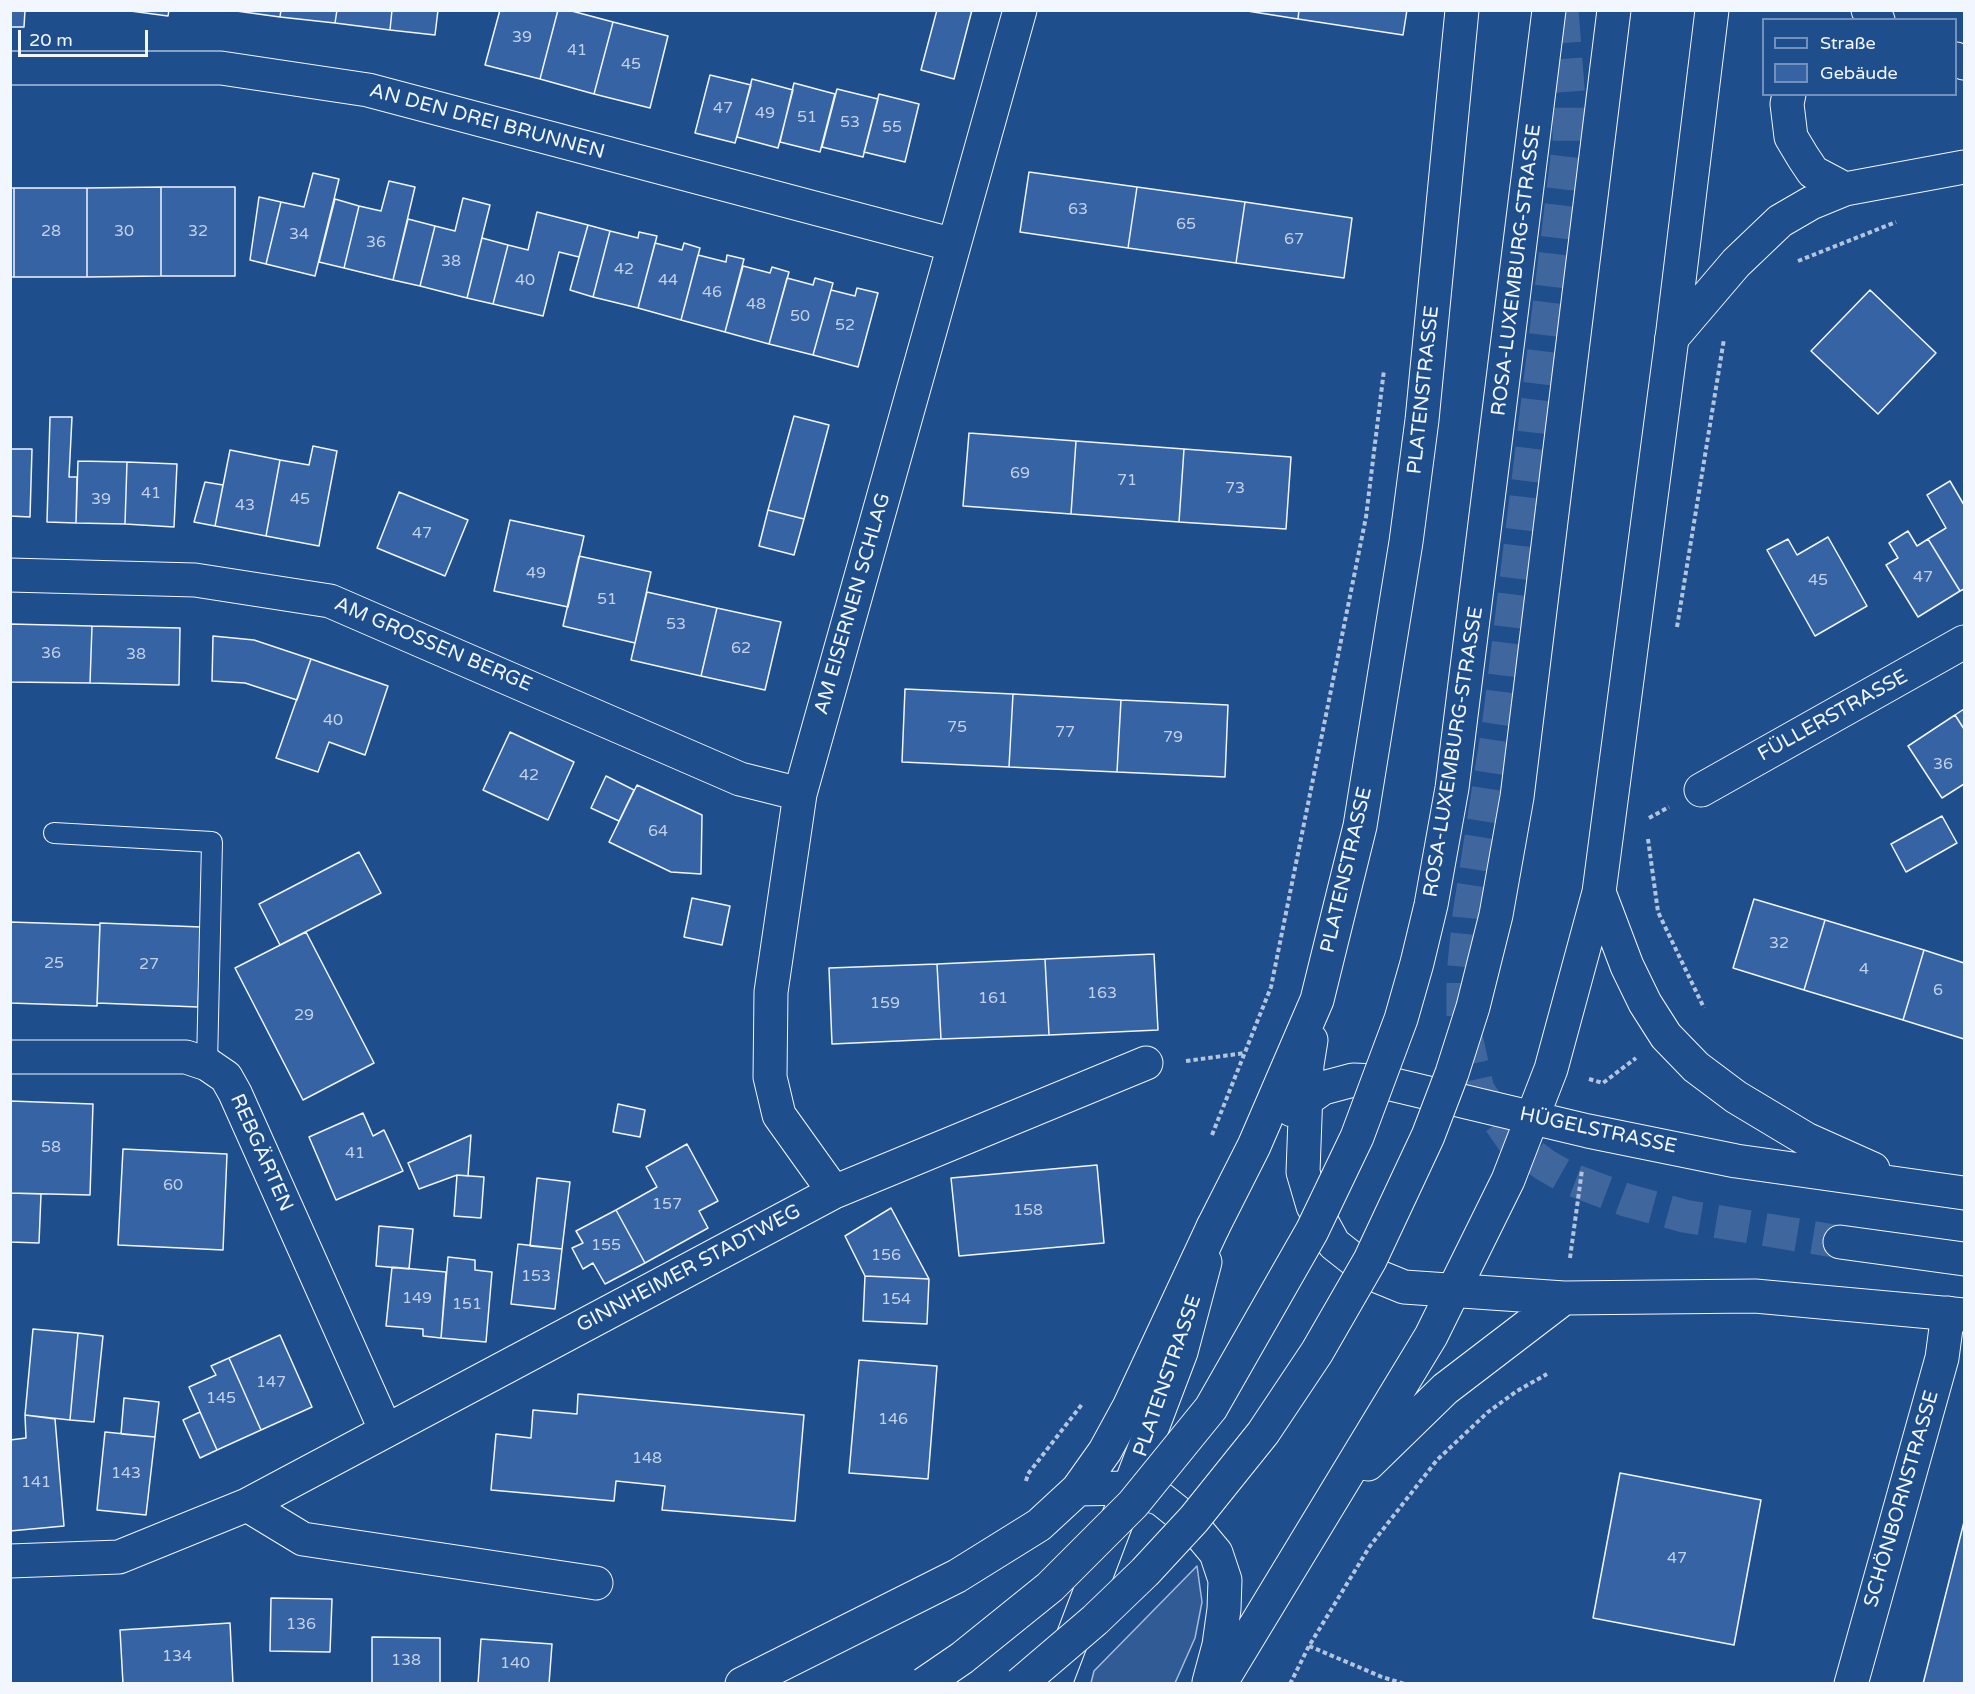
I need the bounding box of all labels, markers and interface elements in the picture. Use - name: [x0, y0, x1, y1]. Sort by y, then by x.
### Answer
- scale bar: [21, 18, 152, 56]
- legend: [1762, 18, 1957, 96]
- house number: 39: [512, 28, 532, 48]
- text: 20 m: [29, 29, 73, 51]
- text: Straße: [1820, 32, 1876, 54]
- house number: 41: [567, 41, 587, 61]
- house number: 45: [621, 55, 641, 75]
- text: Gebäude: [1820, 62, 1898, 84]
- street label: AN DEN DREI BRUNNEN: [367, 79, 607, 165]
- house number: 47: [713, 99, 733, 119]
- house number: 49: [755, 104, 775, 124]
- house number: 51: [797, 108, 817, 128]
- house number: 53: [840, 113, 860, 133]
- house number: 55: [882, 118, 902, 138]
- street label: ROSA-LUXEMBURG-STRASSE: [1487, 123, 1547, 417]
- house number: 63: [1068, 200, 1088, 220]
- house number: 65: [1176, 215, 1196, 235]
- house number: 28: [41, 222, 61, 242]
- house number: 30: [114, 222, 134, 242]
- house number: 32: [188, 222, 208, 242]
- house number: 34: [289, 225, 309, 245]
- house number: 67: [1284, 230, 1304, 250]
- house number: 36: [366, 233, 386, 253]
- house number: 38: [441, 252, 461, 272]
- house number: 42: [614, 260, 634, 280]
- house number: 40: [515, 271, 535, 291]
- house number: 44: [658, 271, 678, 291]
- house number: 46: [702, 283, 722, 303]
- house number: 48: [746, 295, 766, 315]
- street label: PLATENSTRASSE: [1403, 304, 1445, 476]
- house number: 50: [790, 307, 810, 327]
- house number: 52: [835, 316, 855, 336]
- house number: 69: [1010, 464, 1030, 484]
- house number: 71: [1117, 471, 1137, 491]
- house number: 73: [1225, 479, 1245, 499]
- house number: 41: [141, 484, 161, 504]
- house number: 39: [91, 490, 111, 510]
- house number: 45: [290, 490, 310, 510]
- street label: AM EISERNEN SCHLAG: [810, 490, 896, 718]
- house number: 43: [235, 496, 255, 516]
- house number: 47: [412, 524, 432, 544]
- house number: 49: [526, 564, 546, 584]
- house number: 47: [1913, 568, 1933, 588]
- house number: 45: [1808, 571, 1828, 591]
- house number: 51: [597, 590, 617, 610]
- street label: AM GROSSEN BERGE: [331, 592, 535, 698]
- street label: ROSA-LUXEMBURG-STRASSE: [1419, 605, 1489, 899]
- house number: 53: [666, 615, 686, 635]
- house number: 62: [731, 639, 751, 659]
- house number: 36: [41, 644, 61, 664]
- house number: 38: [126, 645, 146, 665]
- street label: FÜLLERSTRASSE: [1754, 665, 1912, 767]
- house number: 40: [323, 711, 343, 731]
- house number: 75: [947, 718, 967, 738]
- house number: 77: [1055, 723, 1075, 743]
- house number: 79: [1163, 728, 1183, 748]
- house number: 36: [1933, 755, 1953, 775]
- house number: 42: [519, 766, 539, 786]
- street label: PLATENSTRASSE: [1316, 785, 1378, 955]
- house number: 64: [648, 822, 668, 842]
- house number: 32: [1769, 934, 1789, 954]
- house number: 25: [44, 954, 64, 974]
- house number: 27: [139, 955, 159, 975]
- house number: 4: [1859, 960, 1869, 980]
- house number: 6: [1933, 981, 1943, 1001]
- house number: 163: [1087, 984, 1117, 1004]
- house number: 161: [978, 989, 1008, 1009]
- house number: 159: [870, 994, 900, 1014]
- house number: 29: [294, 1006, 314, 1026]
- street label: REBGÄRTEN: [224, 1090, 298, 1216]
- street label: HÜGELSTRASSE: [1517, 1103, 1679, 1159]
- house number: 58: [41, 1138, 61, 1158]
- house number: 41: [345, 1144, 365, 1164]
- house number: 60: [163, 1176, 183, 1196]
- house number: 157: [652, 1195, 682, 1215]
- street label: GINNHEIMER STADTWEG: [573, 1200, 805, 1338]
- house number: 158: [1013, 1201, 1043, 1221]
- house number: 155: [591, 1236, 621, 1256]
- house number: 156: [871, 1246, 901, 1266]
- house number: 153: [521, 1267, 551, 1287]
- house number: 149: [402, 1289, 432, 1309]
- house number: 154: [881, 1290, 911, 1310]
- street label: PLATENSTRASSE: [1129, 1292, 1207, 1460]
- house number: 151: [452, 1295, 482, 1315]
- house number: 147: [256, 1373, 286, 1393]
- street label: SCHÖNBORNSTRASSE: [1860, 1388, 1944, 1610]
- house number: 145: [206, 1389, 236, 1409]
- house number: 146: [878, 1410, 908, 1430]
- house number: 148: [632, 1449, 662, 1469]
- house number: 143: [111, 1464, 141, 1484]
- house number: 141: [21, 1473, 51, 1493]
- house number: 47: [1667, 1549, 1687, 1569]
- house number: 136: [286, 1615, 316, 1635]
- house number: 134: [162, 1647, 192, 1667]
- house number: 138: [391, 1651, 421, 1671]
- house number: 140: [500, 1654, 530, 1674]

